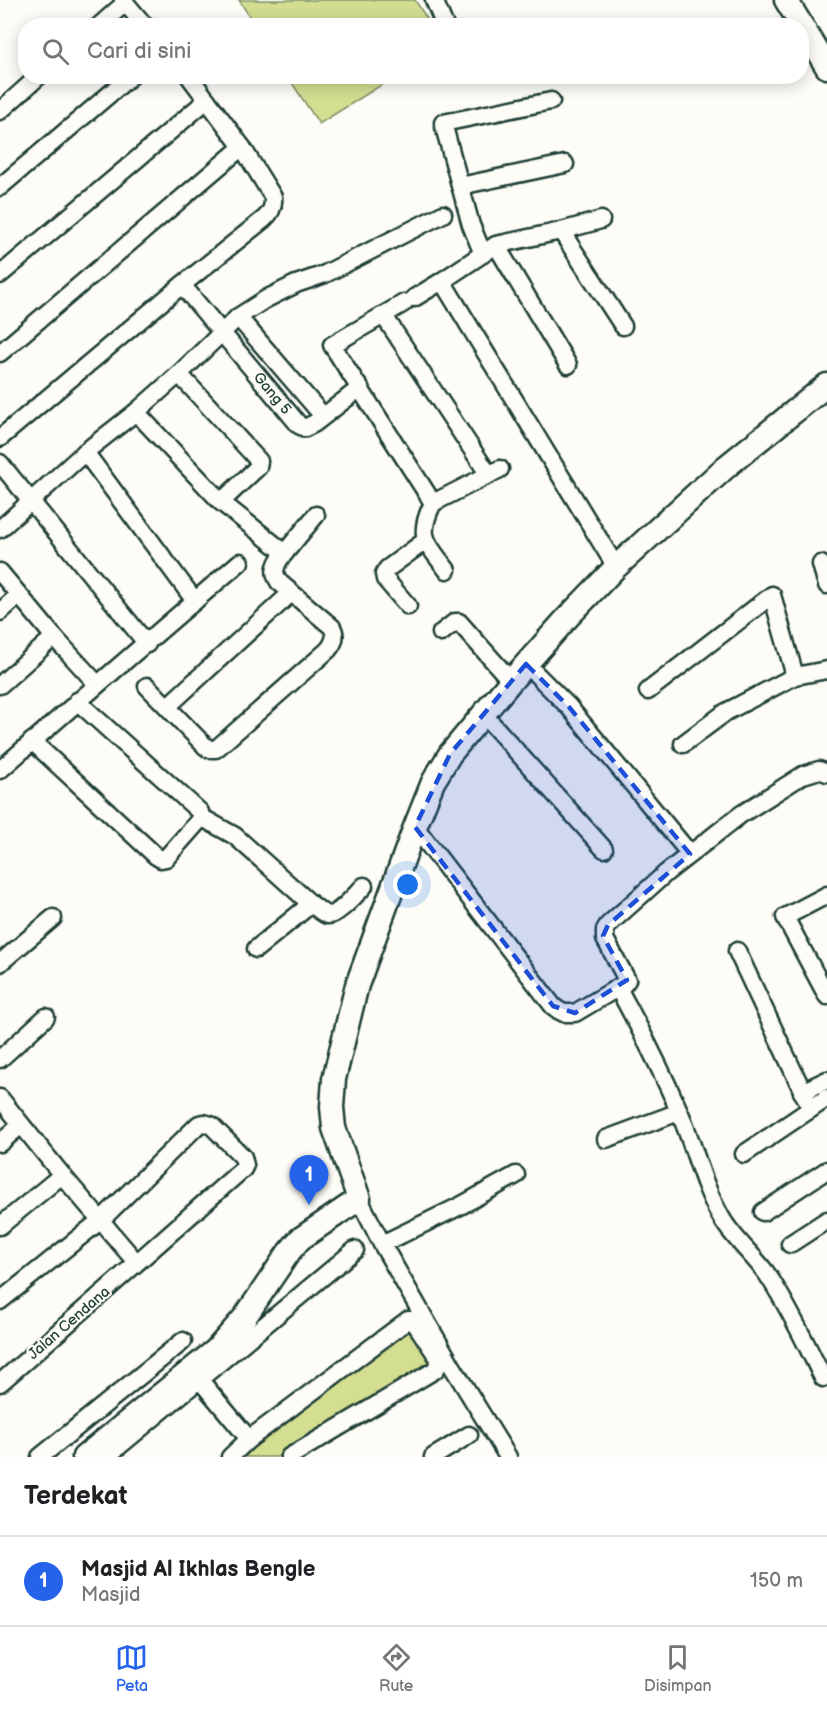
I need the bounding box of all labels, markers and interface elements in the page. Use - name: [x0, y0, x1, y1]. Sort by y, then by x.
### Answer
- search box: [18, 18, 809, 84]
- icon: search: [39, 35, 72, 68]
- text: Cari di sini: [87, 38, 191, 65]
- street label: Gang 5: [249, 368, 296, 418]
- your location: [393, 870, 422, 899]
- pin: 1: [290, 1156, 328, 1205]
- street label: Jalan Cendana: [24, 1282, 114, 1364]
- text: Terdekat: [24, 1481, 127, 1512]
- text: Masjid Al Ikhlas Bengle: [81, 1556, 315, 1583]
- text: 1: [39, 1569, 48, 1593]
- text: 150 m: [750, 1569, 803, 1593]
- text: Masjid: [81, 1583, 140, 1607]
- tab: Peta: [115, 1641, 148, 1696]
- tab: Rute: [379, 1641, 413, 1696]
- tab: Disimpan: [644, 1641, 712, 1696]

